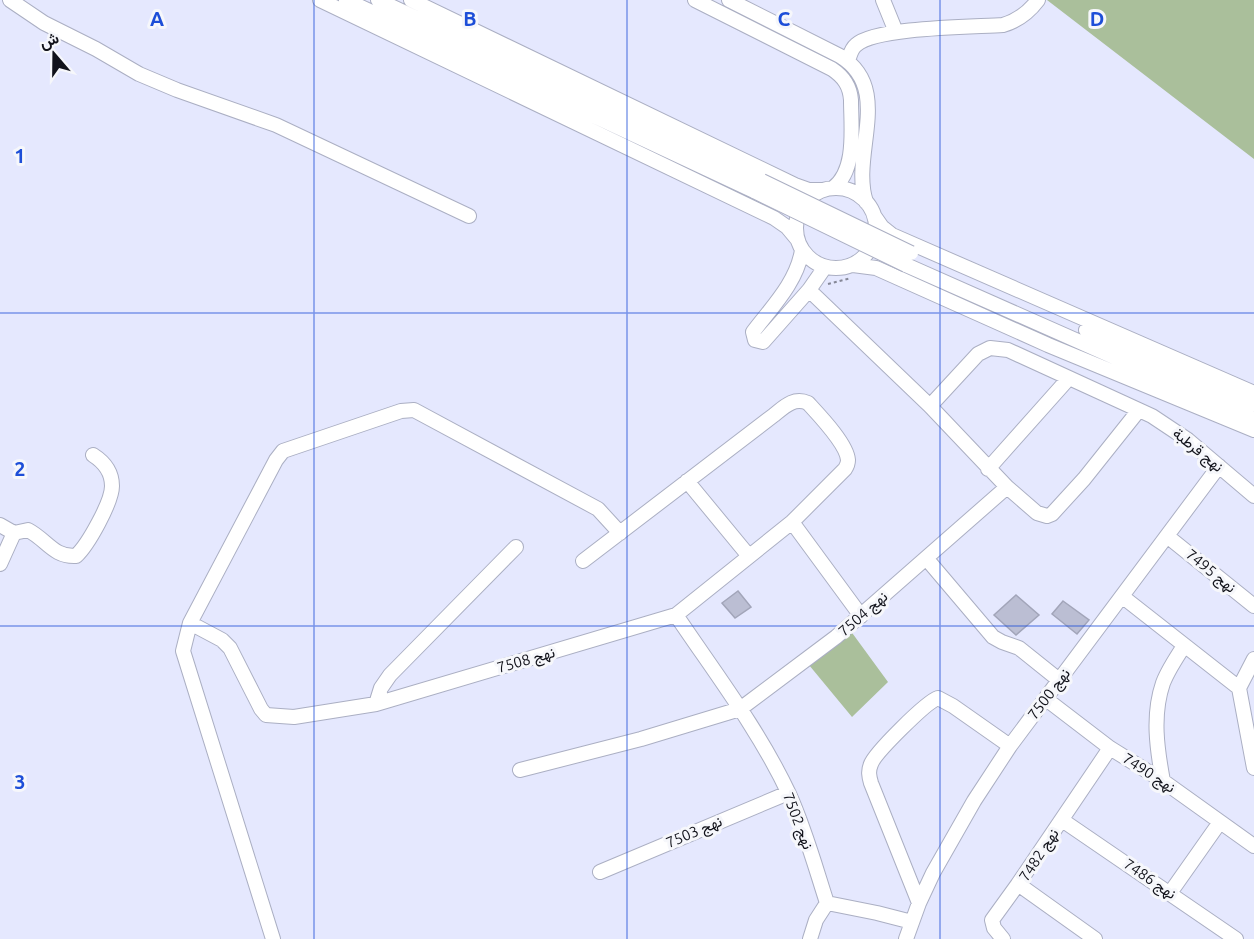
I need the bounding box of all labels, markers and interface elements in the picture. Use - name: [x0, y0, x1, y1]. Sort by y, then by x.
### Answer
- text: A: [150, 7, 164, 30]
- text: B: [463, 7, 477, 30]
- text: C: [778, 7, 791, 30]
- text: D: [1090, 7, 1104, 30]
- north arrow: [24, 24, 84, 84]
- text: ش: [37, 28, 61, 53]
- text: 1: [14, 144, 26, 167]
- street label: نهج قرطبة: [1168, 424, 1227, 477]
- text: 2: [14, 457, 26, 480]
- street label: نهج 7495: [1181, 545, 1240, 598]
- street label: نهج 7504: [835, 588, 893, 642]
- street label: نهج 7508: [495, 643, 558, 679]
- street label: نهج 7500: [1024, 665, 1076, 724]
- street label: نهج 7490: [1118, 749, 1179, 798]
- text: 3: [14, 770, 26, 793]
- street label: نهج 7502: [777, 790, 817, 853]
- street label: نهج 7503: [663, 812, 726, 854]
- street label: نهج 7482: [1015, 825, 1064, 886]
- street label: نهج 7486: [1119, 855, 1180, 905]

